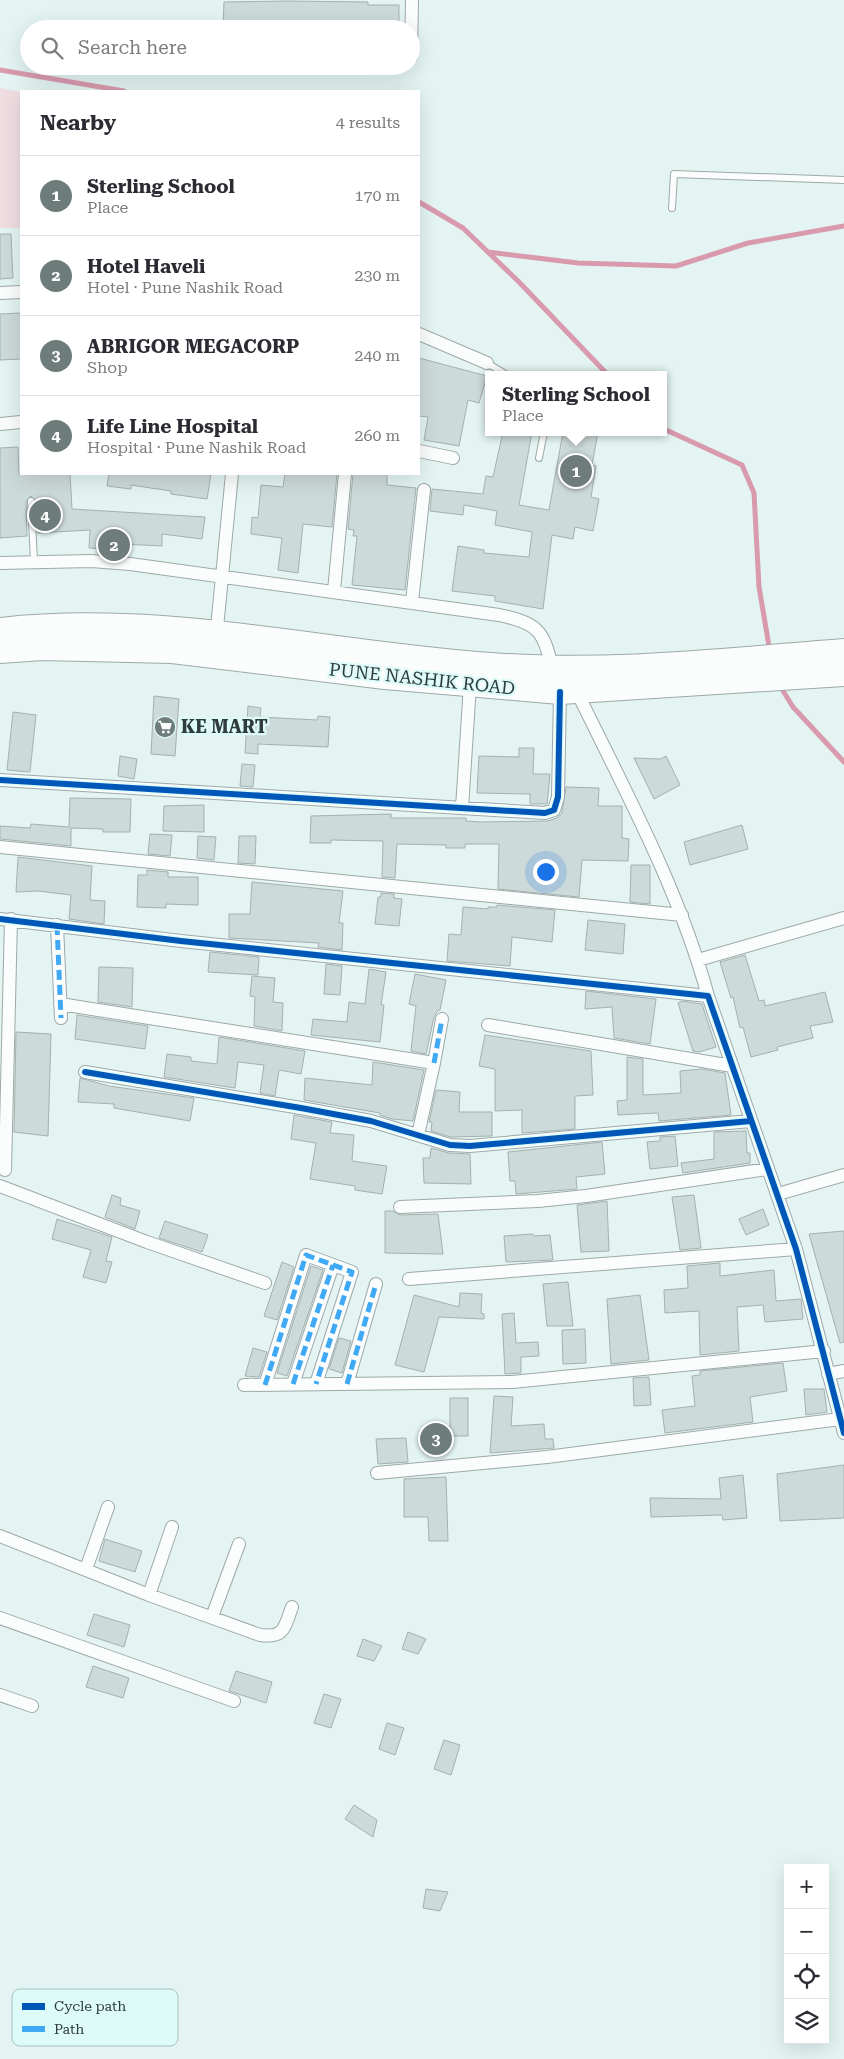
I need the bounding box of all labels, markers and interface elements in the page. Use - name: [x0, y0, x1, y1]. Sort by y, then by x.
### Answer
- search box: [20, 20, 420, 75]
- icon: search: [38, 34, 66, 62]
- text: Search here: [78, 36, 187, 59]
- text: Nearby: [40, 111, 116, 135]
- text: 4 results: [336, 113, 400, 132]
- text: Sterling School: [87, 175, 235, 198]
- text: 1: [52, 186, 60, 205]
- text: 170 m: [354, 186, 400, 205]
- text: Place: [87, 198, 128, 217]
- text: Hotel Haveli: [87, 255, 205, 278]
- text: 2: [52, 266, 60, 285]
- text: 230 m: [354, 266, 400, 285]
- text: Hotel · Pune Nashik Road: [87, 278, 283, 297]
- text: ABRIGOR MEGACORP: [87, 335, 299, 358]
- text: 3: [52, 346, 60, 365]
- text: 240 m: [354, 346, 400, 365]
- text: Shop: [87, 358, 128, 377]
- popup: [485, 371, 667, 436]
- text: Sterling School: [502, 383, 650, 406]
- text: Place: [502, 406, 543, 425]
- text: Life Line Hospital: [87, 415, 258, 438]
- text: 4: [52, 426, 60, 445]
- text: 260 m: [354, 426, 400, 445]
- text: Hospital · Pune Nashik Road: [87, 438, 306, 457]
- pin: 1: [560, 452, 592, 490]
- pin: 4: [29, 496, 61, 534]
- pin: 2: [98, 526, 130, 564]
- street label: PUNE NASHIK ROAD: [328, 658, 516, 699]
- supermarket icon: KE MART: [153, 715, 177, 739]
- place label: KE MART: [181, 716, 268, 737]
- your location: [533, 859, 559, 885]
- pin: 3: [420, 1420, 452, 1458]
- map controls: [784, 1864, 829, 2044]
- button: +: [784, 1864, 829, 1909]
- button: −: [784, 1909, 829, 1954]
- button: locate: [784, 1954, 829, 1999]
- legend: [12, 1989, 178, 2046]
- text: Cycle path: [54, 1998, 126, 2014]
- button: layers: [784, 1999, 829, 2044]
- text: Path: [54, 2021, 84, 2037]

